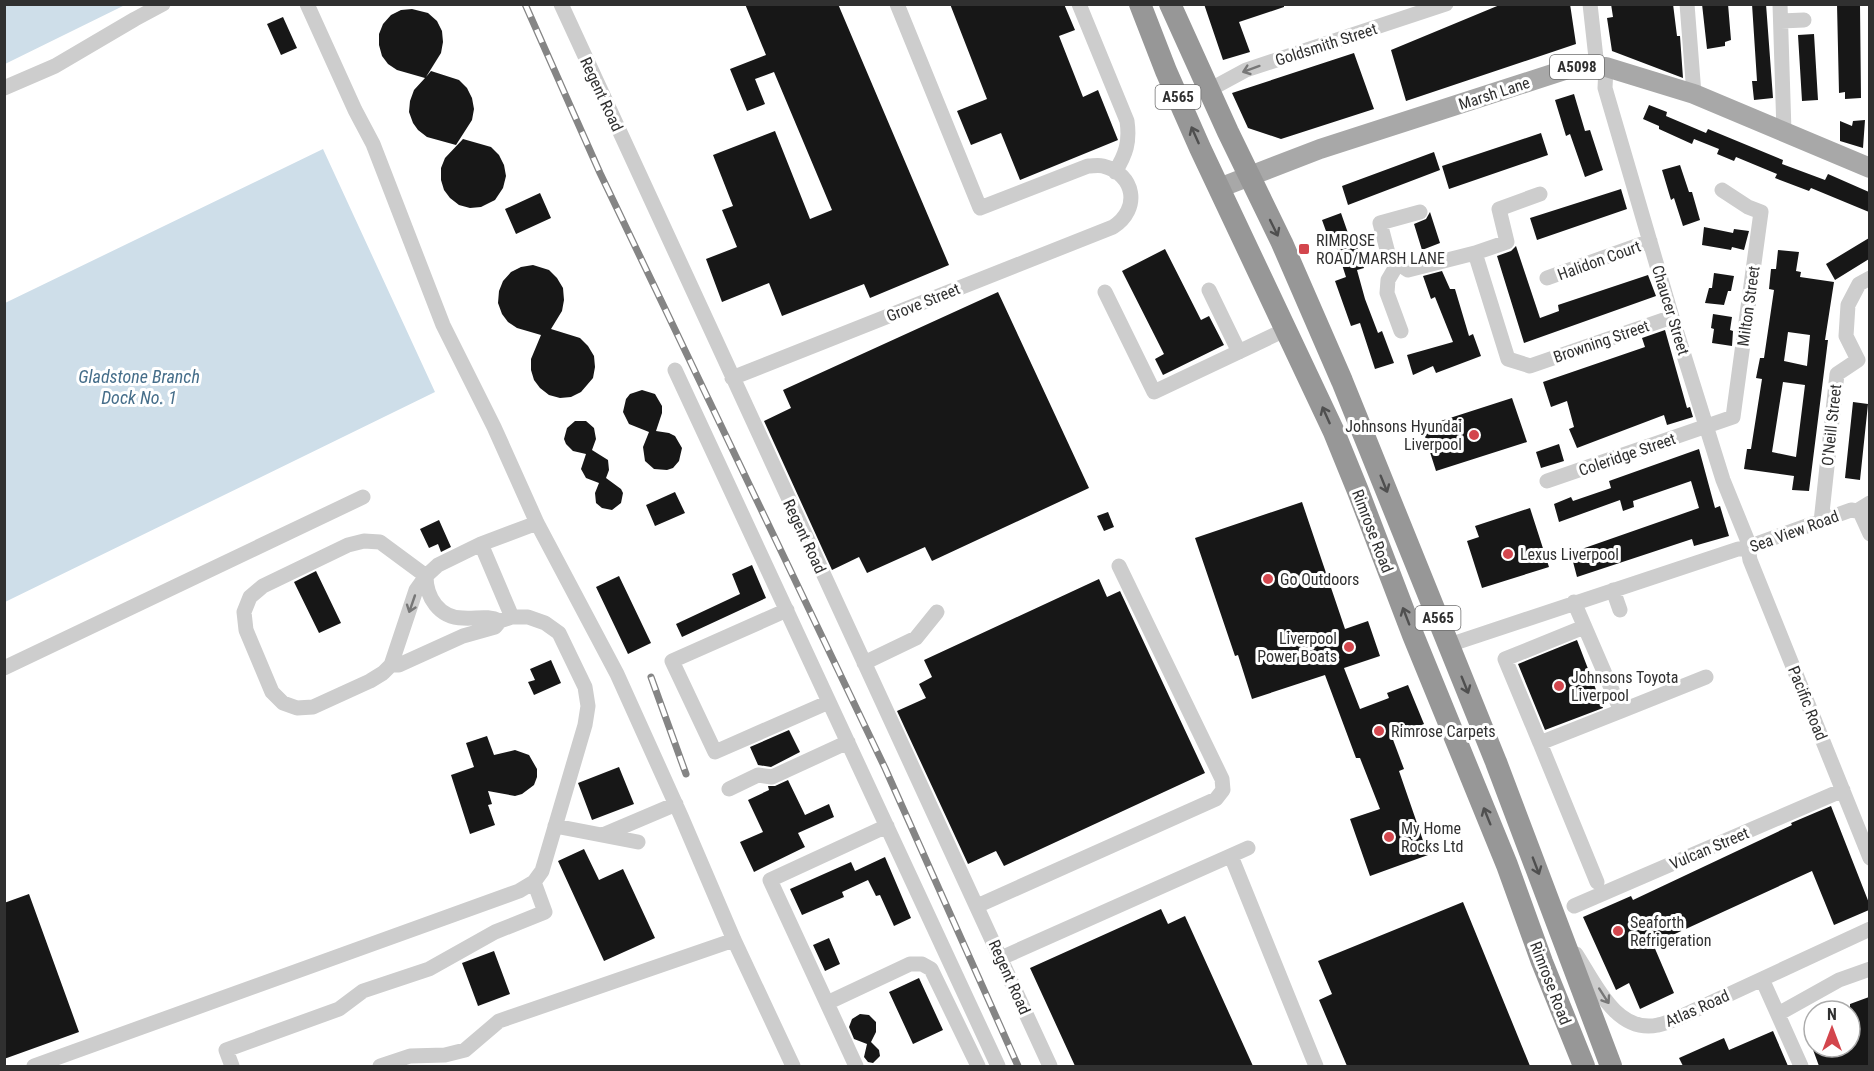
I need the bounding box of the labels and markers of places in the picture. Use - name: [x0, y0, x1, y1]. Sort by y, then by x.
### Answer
- place label: RIMROSE ROAD/MARSH LANE: [1316, 231, 1445, 268]
- marker: RIMROSE ROAD/MARSH LANE: [1297, 242, 1311, 256]
- place label: Johnsons Hyundai Liverpool: [1345, 417, 1462, 454]
- marker: Johnsons Hyundai Liverpool: [1467, 428, 1481, 442]
- place label: Lexus Liverpool: [1520, 545, 1619, 564]
- marker: Lexus Liverpool: [1501, 547, 1515, 561]
- place label: Go Outdoors: [1280, 570, 1359, 589]
- marker: Go Outdoors: [1261, 572, 1275, 586]
- place label: Liverpool Power Boats: [1257, 629, 1337, 666]
- marker: Liverpool Power Boats: [1342, 640, 1356, 654]
- place label: Johnsons Toyota Liverpool: [1571, 668, 1678, 705]
- marker: Johnsons Toyota Liverpool: [1552, 679, 1566, 693]
- place label: Rimrose Carpets: [1391, 722, 1495, 741]
- marker: Rimrose Carpets: [1372, 724, 1386, 738]
- place label: My Home Rocks Ltd: [1401, 819, 1463, 856]
- marker: My Home Rocks Ltd: [1382, 830, 1396, 844]
- place label: Seaforth Refrigeration: [1630, 913, 1711, 950]
- marker: Seaforth Refrigeration: [1611, 924, 1625, 938]

